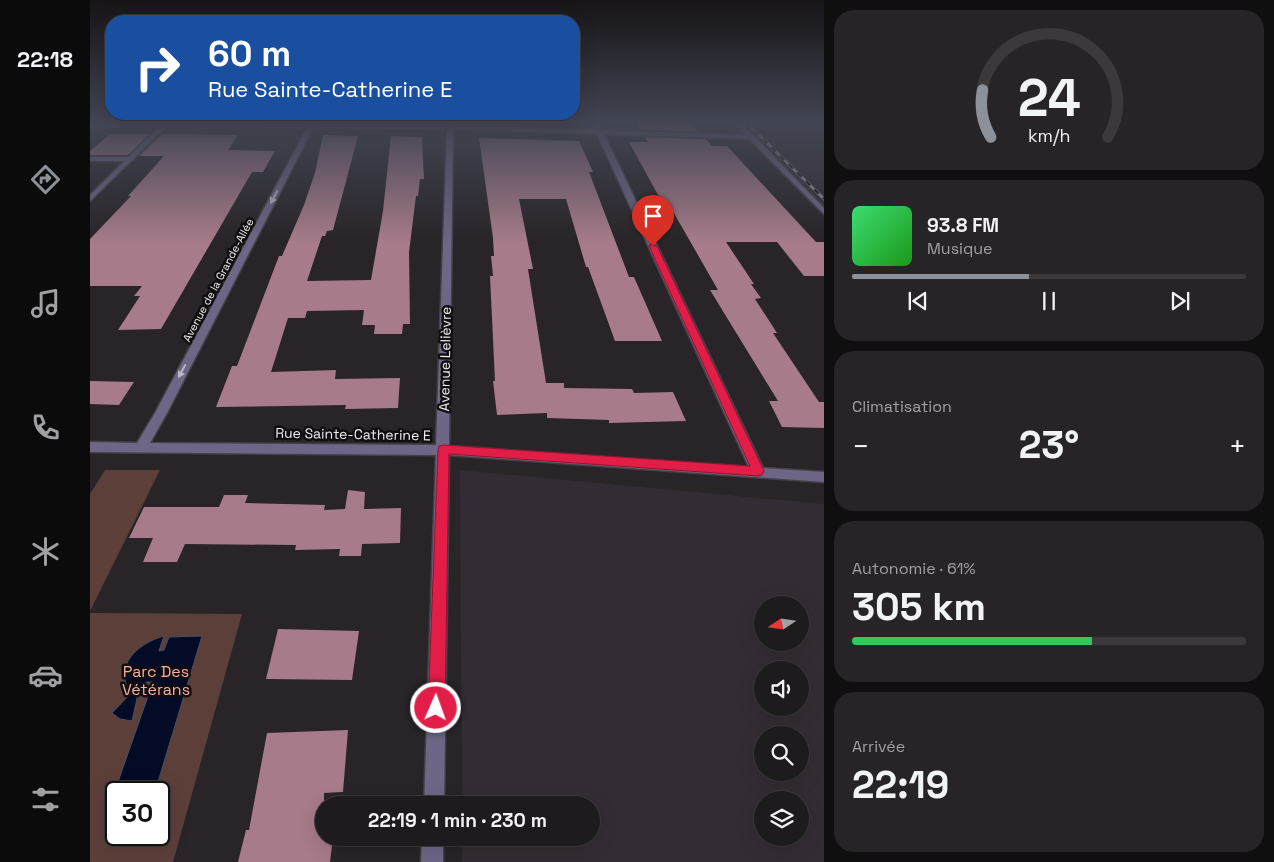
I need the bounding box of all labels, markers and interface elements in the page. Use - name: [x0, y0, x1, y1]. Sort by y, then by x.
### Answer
- text: 60 m: [208, 32, 291, 76]
- icon: right: [125, 35, 190, 100]
- text: 22:18: [17, 45, 73, 73]
- text: 24: [1017, 65, 1081, 131]
- text: Rue Sainte-Catherine E: [208, 75, 452, 103]
- text: km/h: [1028, 124, 1070, 147]
- icon: directions: [28, 162, 63, 197]
- one-way arrow: [270, 190, 279, 203]
- pin: [632, 195, 674, 246]
- icon: arrive: [639, 202, 667, 230]
- text: 93.8 FM: [927, 213, 999, 238]
- street label: Avenue de la Grande-Allée: [179, 216, 257, 344]
- text: Musique: [927, 238, 993, 259]
- icon: music: [28, 286, 63, 321]
- icon: previous: [904, 287, 932, 315]
- icon: pause: [1035, 287, 1063, 315]
- icon: next: [1166, 287, 1194, 315]
- street label: Avenue Lelièvre: [435, 307, 455, 411]
- one-way arrow: [178, 365, 187, 378]
- text: Climatisation: [852, 396, 952, 417]
- icon: phone: [28, 410, 63, 445]
- text: 23°: [1019, 421, 1079, 469]
- street label: Rue Sainte-Catherine E: [275, 424, 431, 444]
- text: −: [852, 428, 869, 464]
- text: +: [1229, 428, 1246, 464]
- icon: climate: [28, 534, 63, 569]
- text: Autonomie · 61%: [852, 558, 976, 579]
- text: 305 km: [852, 583, 986, 631]
- north arrow: [754, 596, 809, 651]
- map controls: [754, 596, 809, 846]
- icon: car: [28, 658, 63, 693]
- park label: Parc Des Vétérans: [122, 661, 190, 700]
- button: sound: [754, 661, 809, 716]
- position arrow: [409, 681, 461, 733]
- button: search: [754, 726, 809, 781]
- text: Arrivée: [852, 736, 905, 757]
- text: 22:19: [852, 761, 949, 809]
- speed limit sign: 30: [105, 781, 170, 846]
- icon: filters: [28, 782, 63, 817]
- button: layers: [754, 791, 809, 846]
- text: 22:19 · 1 min · 230 m: [368, 808, 547, 833]

